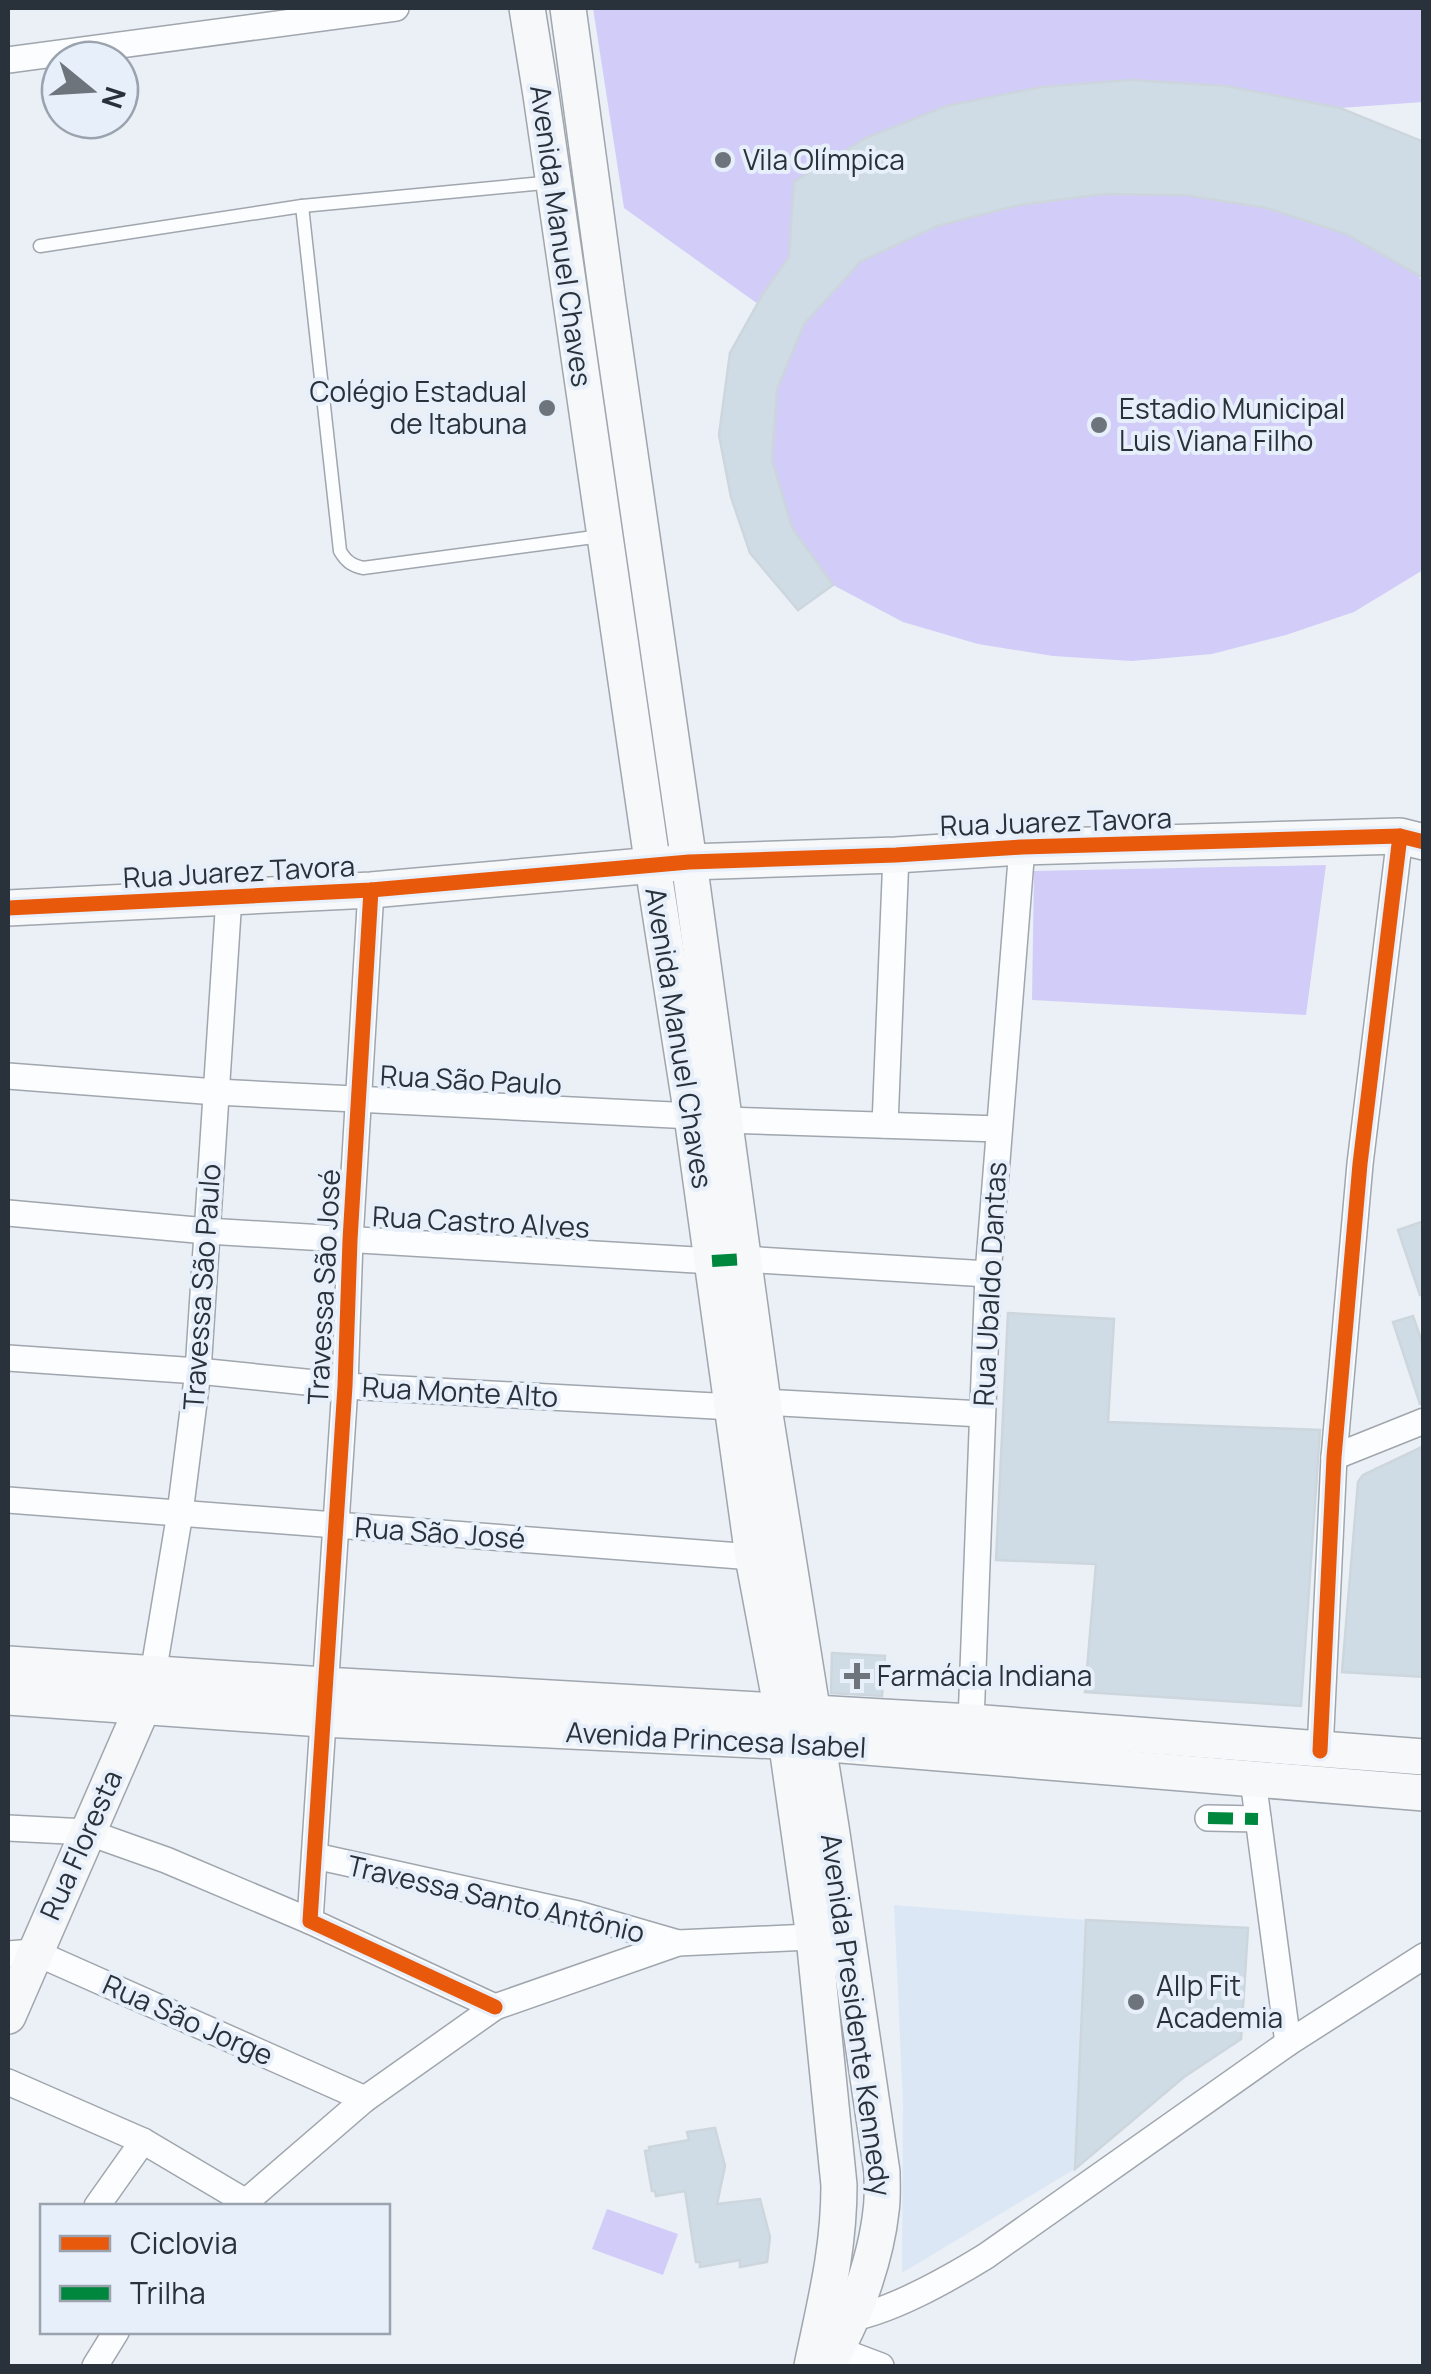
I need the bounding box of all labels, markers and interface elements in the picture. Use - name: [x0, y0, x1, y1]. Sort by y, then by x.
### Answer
- north arrow: [40, 40, 140, 140]
- text: N: [94, 83, 136, 113]
- street label: Avenida Manuel Chaves: [522, 83, 602, 389]
- place label: Vila Olímpica: [743, 140, 905, 178]
- marker: Vila Olímpica: [712, 149, 734, 171]
- place label: Colégio Estadual de Itabuna: [309, 372, 527, 442]
- place label: Estadio Municipal Luis Viana Filho: [1119, 389, 1345, 459]
- marker: Colégio Estadual de Itabuna: [536, 397, 558, 419]
- marker: Estadio Municipal Luis Viana Filho: [1088, 414, 1110, 436]
- street label: Rua Juarez Tavora: [939, 798, 1173, 844]
- street label: Rua Juarez Tavora: [122, 846, 356, 896]
- street label: Avenida Manuel Chaves: [637, 885, 723, 1191]
- street label: Rua São Paulo: [379, 1055, 563, 1103]
- street label: Rua Ubaldo Dantas: [964, 1161, 1014, 1407]
- street label: Travessa São Paulo: [173, 1162, 229, 1411]
- street label: Travessa São José: [298, 1168, 348, 1406]
- street label: Rua Castro Alves: [371, 1196, 591, 1246]
- street label: Rua Monte Alto: [361, 1367, 559, 1415]
- street label: Rua São José: [354, 1507, 527, 1557]
- place label: Farmácia Indiana: [877, 1656, 1092, 1694]
- marker: Farmácia Indiana: [846, 1665, 868, 1687]
- street label: Avenida Princesa Isabel: [565, 1712, 867, 1766]
- street label: Rua Floresta: [30, 1764, 130, 1926]
- street label: Avenida Presidente Kennedy: [813, 1831, 901, 2199]
- street label: Travessa Santo Antônio: [344, 1845, 649, 1951]
- street label: Rua São Jorge: [97, 1965, 279, 2074]
- place label: Allp Fit Academia: [1156, 1966, 1283, 2036]
- marker: Allp Fit Academia: [1125, 1991, 1147, 2013]
- legend: [40, 2204, 390, 2334]
- text: Ciclovia: [130, 2222, 238, 2263]
- text: Trilha: [130, 2272, 206, 2313]

